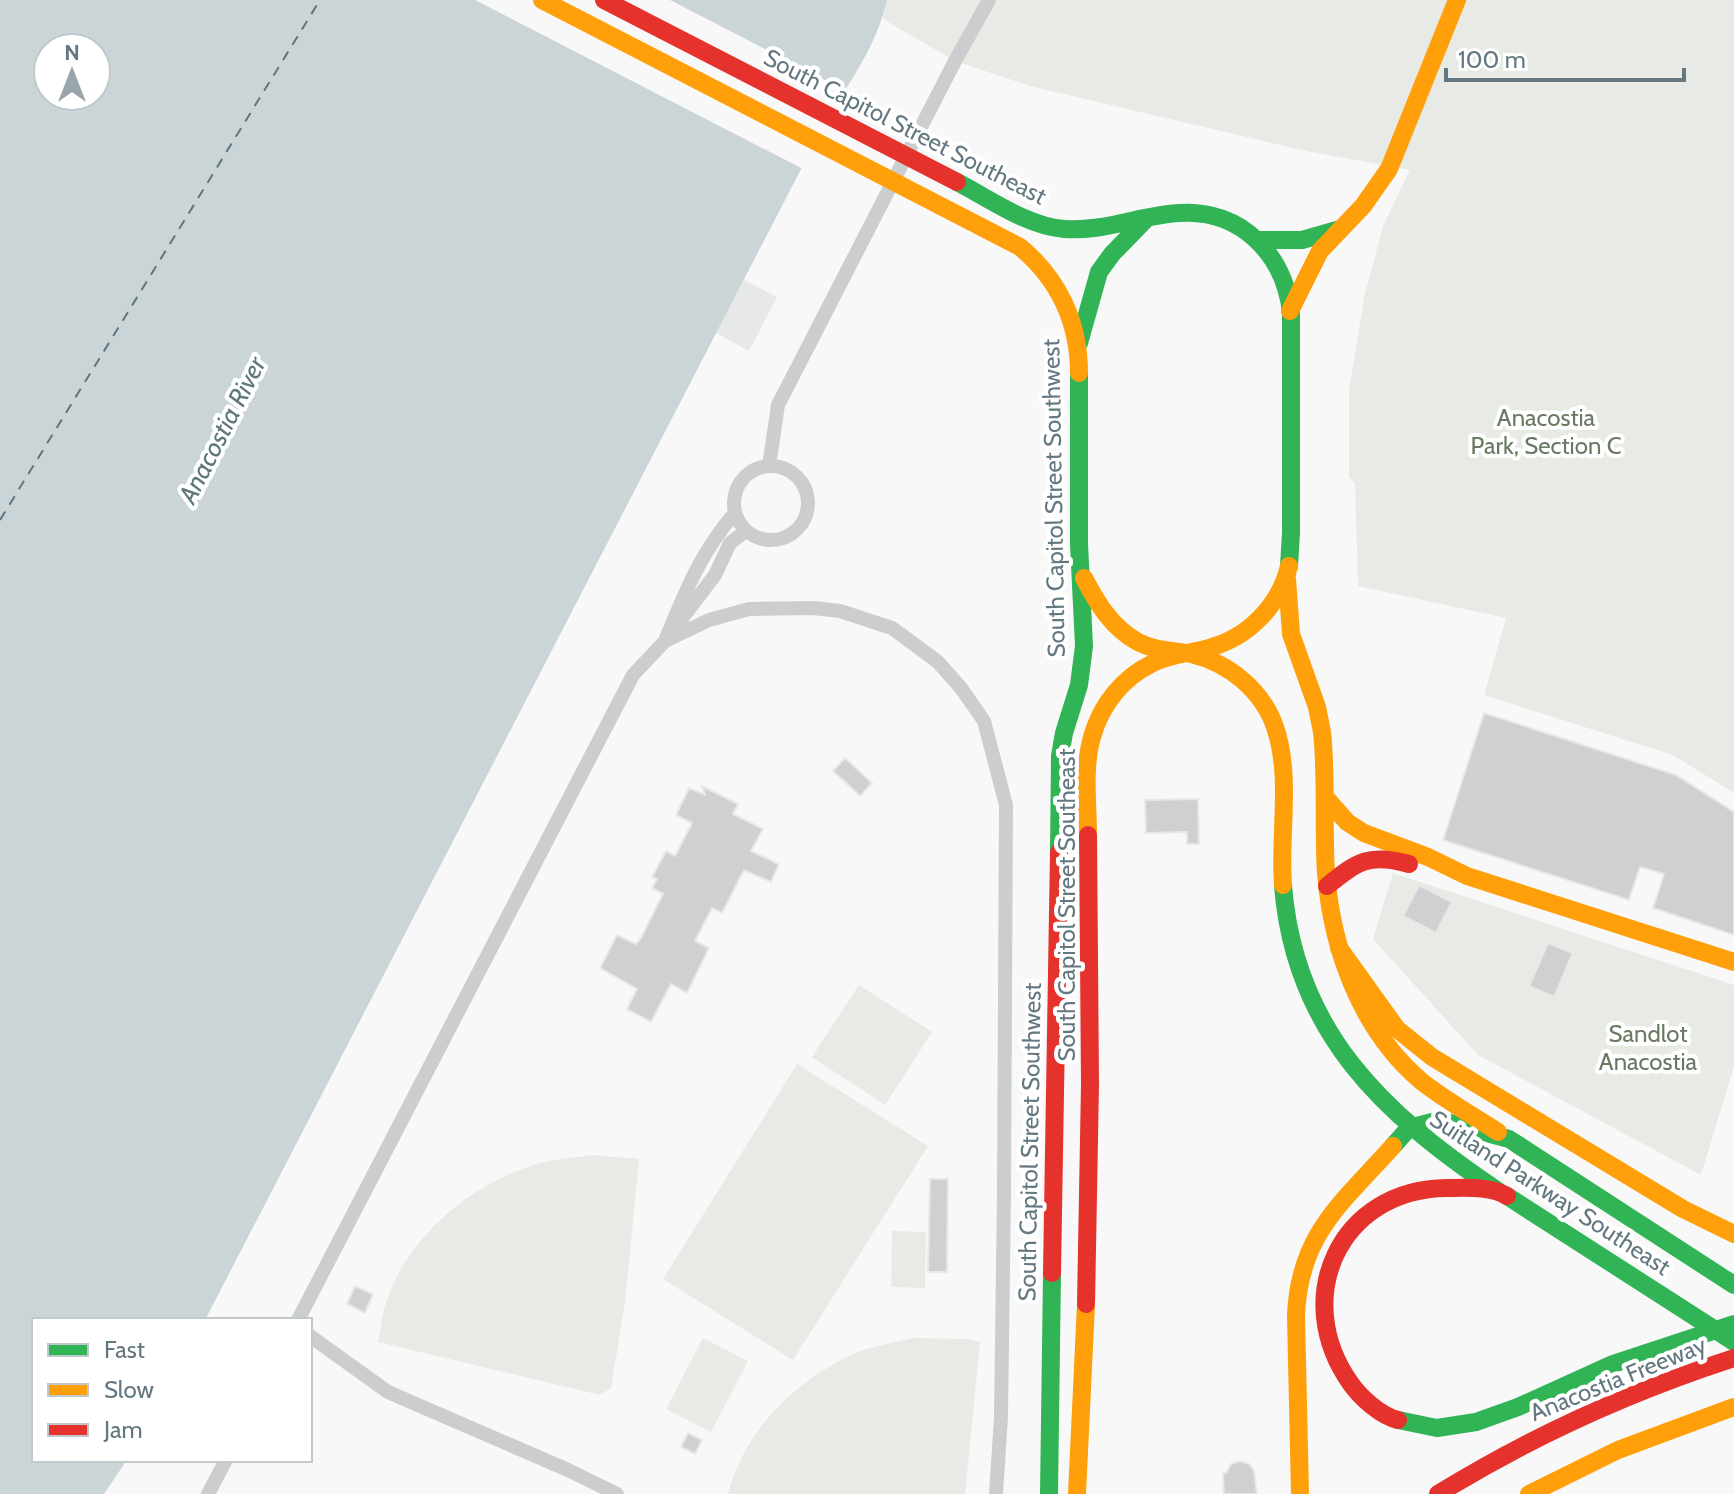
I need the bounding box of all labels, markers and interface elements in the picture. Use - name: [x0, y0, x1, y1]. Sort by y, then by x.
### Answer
- north arrow: [32, 32, 112, 112]
- scale bar: [1446, 32, 1684, 82]
- text: N: [64, 39, 80, 66]
- street label: South Capitol Street Southeast: [759, 43, 1051, 211]
- text: 100 m: [1458, 45, 1526, 74]
- street label: South Capitol Street Southwest: [1036, 338, 1071, 658]
- water label: Anacostia River: [171, 350, 273, 510]
- park label: Anacostia Park, Section C: [1470, 403, 1622, 460]
- street label: South Capitol Street Southeast: [1052, 748, 1081, 1062]
- street label: South Capitol Street Southwest: [1012, 982, 1047, 1302]
- park label: Sandlot Anacostia: [1599, 1019, 1698, 1076]
- street label: Suitland Parkway Southeast: [1425, 1104, 1676, 1281]
- legend: [32, 1318, 312, 1462]
- street label: Anacostia Freeway: [1525, 1330, 1710, 1427]
- text: Fast: [104, 1335, 145, 1364]
- text: Slow: [104, 1375, 154, 1404]
- text: Jam: [103, 1415, 142, 1444]

